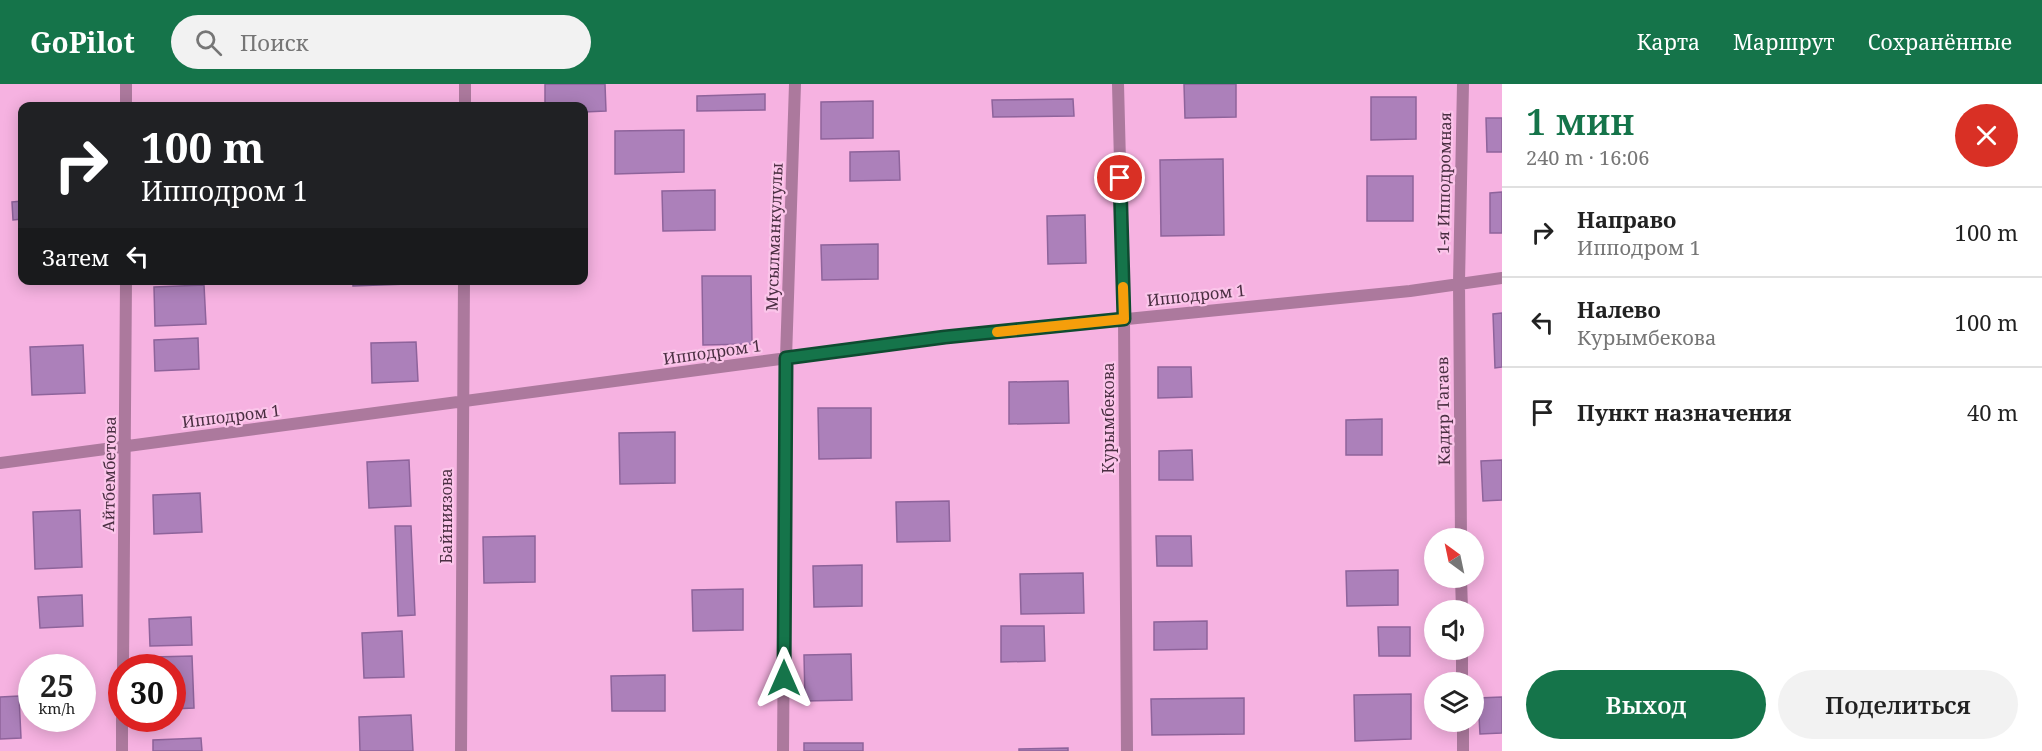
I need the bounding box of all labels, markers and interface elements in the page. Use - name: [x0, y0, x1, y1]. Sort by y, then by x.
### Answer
- search box: [171, 15, 591, 69]
- text: GoPilot: [30, 23, 135, 61]
- icon: search: [192, 26, 225, 59]
- text: Поиск: [240, 27, 309, 57]
- text: Карта: [1637, 28, 1700, 56]
- text: Маршрут: [1733, 28, 1835, 56]
- text: Сохранённые: [1868, 28, 2012, 56]
- text: 1 мин: [1526, 97, 1635, 146]
- button: close: [1955, 104, 2018, 167]
- street label: 1-я Ипподромная: [1432, 112, 1456, 254]
- text: 100 m: [141, 118, 265, 175]
- icon: right: [42, 126, 120, 204]
- text: 240 m · 16:06: [1526, 144, 1649, 171]
- pin: [1094, 152, 1145, 203]
- icon: arrive: [1103, 161, 1136, 194]
- street label: Мусылманкулулы: [760, 162, 788, 312]
- text: Ипподром 1: [141, 172, 308, 209]
- text: Направо: [1577, 204, 1676, 234]
- icon: right: [1526, 216, 1559, 249]
- text: 100 m: [1955, 217, 2018, 247]
- text: Ипподром 1: [1577, 234, 1701, 261]
- icon: left: [121, 240, 154, 273]
- text: Затем: [42, 242, 109, 272]
- street label: Ипподром 1: [1146, 279, 1246, 311]
- text: Налево: [1577, 294, 1661, 324]
- icon: left: [1526, 306, 1559, 339]
- text: 100 m: [1955, 307, 2018, 337]
- text: Курымбекова: [1577, 324, 1716, 351]
- street label: Ипподром 1: [662, 334, 762, 370]
- street label: Кадир Тагаев: [1431, 356, 1455, 465]
- street label: Курымбекова: [1097, 362, 1119, 474]
- icon: arrive: [1526, 396, 1559, 429]
- text: Пункт назначения: [1577, 397, 1791, 427]
- text: 40 m: [1967, 397, 2018, 427]
- street label: Ипподром 1: [181, 399, 281, 433]
- street label: Айтбембетова: [97, 416, 121, 532]
- street label: Байниязова: [435, 468, 457, 564]
- north arrow: [1424, 528, 1484, 588]
- map controls: [1424, 528, 1484, 732]
- button: sound: [1424, 600, 1484, 660]
- position arrow: [752, 646, 816, 710]
- speed limit sign: 30: [108, 654, 186, 732]
- text: 25: [40, 665, 74, 706]
- button: Выход: [1526, 670, 1766, 739]
- button: Поделиться: [1778, 670, 2018, 739]
- button: layers: [1424, 672, 1484, 732]
- text: km/h: [39, 698, 75, 718]

